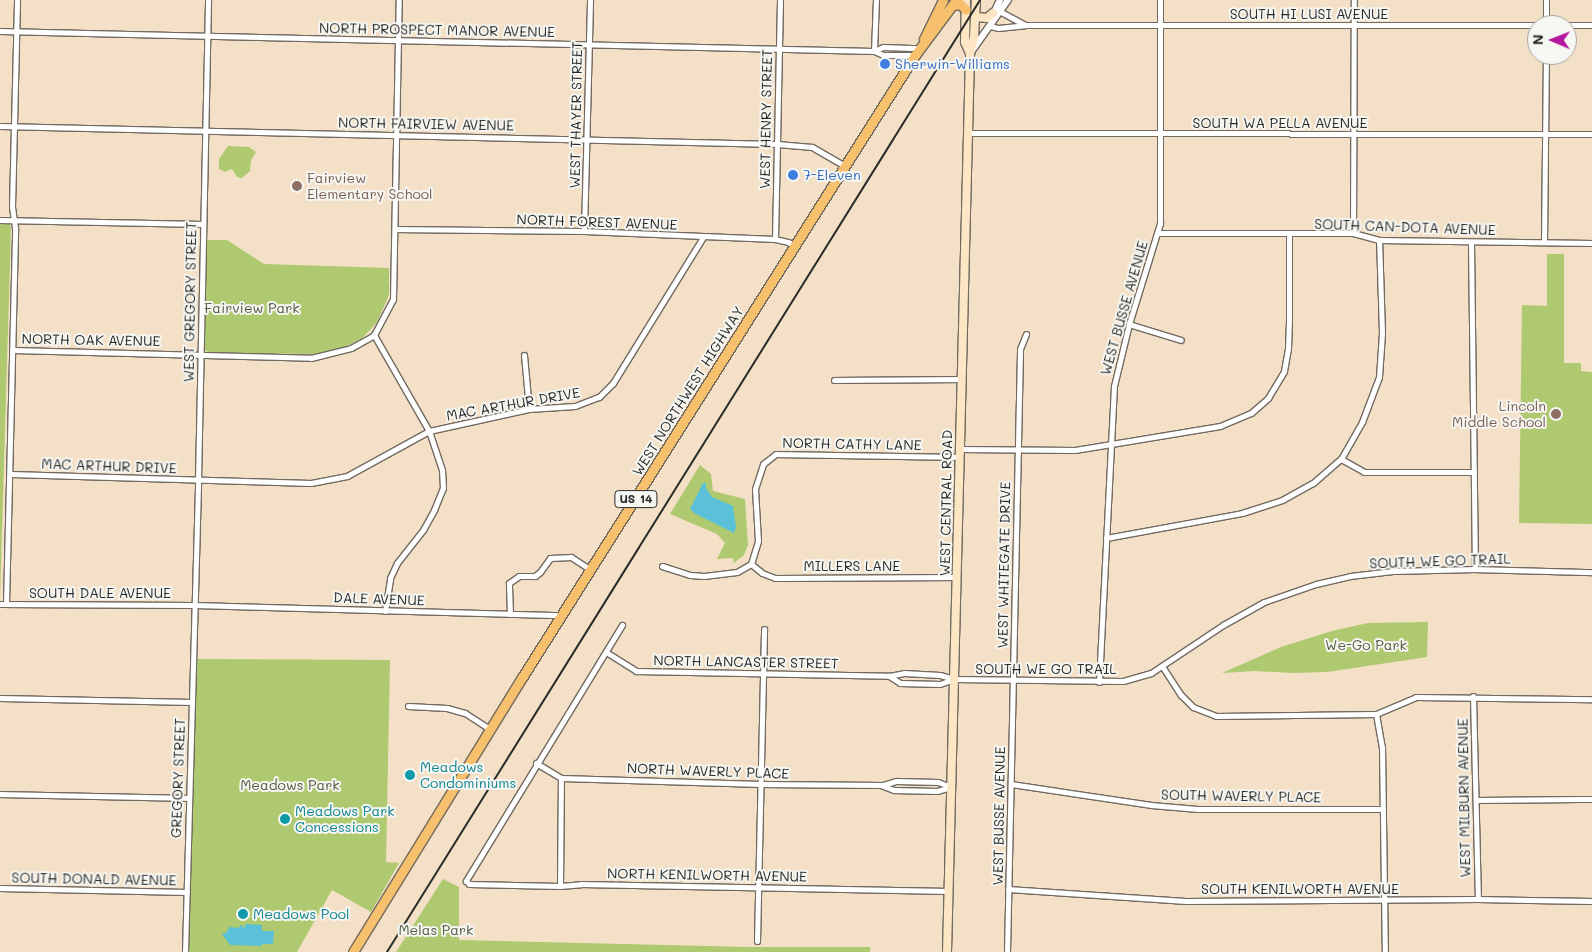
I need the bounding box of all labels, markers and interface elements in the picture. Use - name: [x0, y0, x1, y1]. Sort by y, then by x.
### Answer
- street label: SOUTH HI LUSI AVENUE: [1230, 6, 1388, 22]
- north arrow: [1527, 15, 1577, 65]
- street label: NORTH PROSPECT MANOR AVENUE: [319, 20, 555, 40]
- text: N: [1528, 34, 1547, 45]
- street label: WEST THAYER STREET: [566, 41, 586, 189]
- street label: WEST HENRY STREET: [756, 49, 776, 189]
- place label: Sherwin-Williams: [895, 56, 1010, 72]
- marker: Sherwin-Williams: [879, 58, 891, 70]
- street label: NORTH FAIRVIEW AVENUE: [338, 114, 514, 134]
- street label: SOUTH WA PELLA AVENUE: [1193, 115, 1367, 131]
- place label: 7-Eleven: [803, 167, 861, 183]
- marker: 7-Eleven: [787, 169, 799, 181]
- place label: Fairview Elementary School: [307, 170, 433, 202]
- marker: Fairview Elementary School: [291, 180, 303, 192]
- street label: NORTH FOREST AVENUE: [516, 211, 678, 233]
- street label: SOUTH CAN-DOTA AVENUE: [1314, 215, 1496, 239]
- street label: WEST GREGORY STREET: [180, 222, 200, 382]
- street label: WEST BUSSE AVENUE: [1097, 239, 1151, 377]
- park label: Fairview Park: [204, 300, 300, 316]
- street label: WEST NORTHWEST HIGHWAY: [629, 303, 747, 479]
- street label: NORTH OAK AVENUE: [22, 330, 160, 350]
- street label: MAC ARTHUR DRIVE: [445, 384, 581, 424]
- place label: Lincoln Middle School: [1452, 398, 1546, 431]
- marker: Lincoln Middle School: [1550, 408, 1562, 420]
- street label: WEST CENTRAL ROAD: [936, 430, 956, 576]
- street label: NORTH CATHY LANE: [782, 434, 922, 454]
- street label: MAC ARTHUR DRIVE: [41, 455, 177, 477]
- street label: WEST WHITEGATE DRIVE: [994, 481, 1014, 649]
- road number: US 14: [614, 489, 658, 508]
- street label: SOUTH WE GO TRAIL: [1369, 550, 1511, 572]
- street label: MILLERS LANE: [804, 558, 900, 574]
- street label: SOUTH DALE AVENUE: [29, 585, 171, 601]
- street label: DALE AVENUE: [333, 589, 425, 609]
- park label: We-Go Park: [1325, 637, 1407, 653]
- street label: NORTH LANCASTER STREET: [653, 652, 839, 672]
- street label: SOUTH WE GO TRAIL: [975, 661, 1117, 677]
- street label: GREGORY STREET: [168, 718, 188, 838]
- street label: WEST MILBURN AVENUE: [1454, 718, 1474, 878]
- street label: WEST BUSSE AVENUE: [989, 746, 1009, 886]
- place label: Meadows Condominiums: [420, 759, 516, 792]
- street label: NORTH WAVERLY PLACE: [627, 760, 789, 782]
- marker: Meadows Condominiums: [404, 769, 416, 781]
- park label: Meadows Park: [240, 777, 340, 793]
- street label: SOUTH WAVERLY PLACE: [1161, 786, 1321, 806]
- place label: Meadows Park Concessions: [295, 803, 395, 836]
- marker: Meadows Park Concessions: [279, 813, 291, 825]
- street label: NORTH KENILWORTH AVENUE: [607, 865, 807, 885]
- street label: SOUTH DONALD AVENUE: [11, 869, 177, 889]
- street label: SOUTH KENILWORTH AVENUE: [1201, 881, 1399, 897]
- place label: Meadows Pool: [253, 906, 350, 922]
- marker: Meadows Pool: [237, 908, 249, 920]
- park label: Melas Park: [398, 922, 474, 938]

